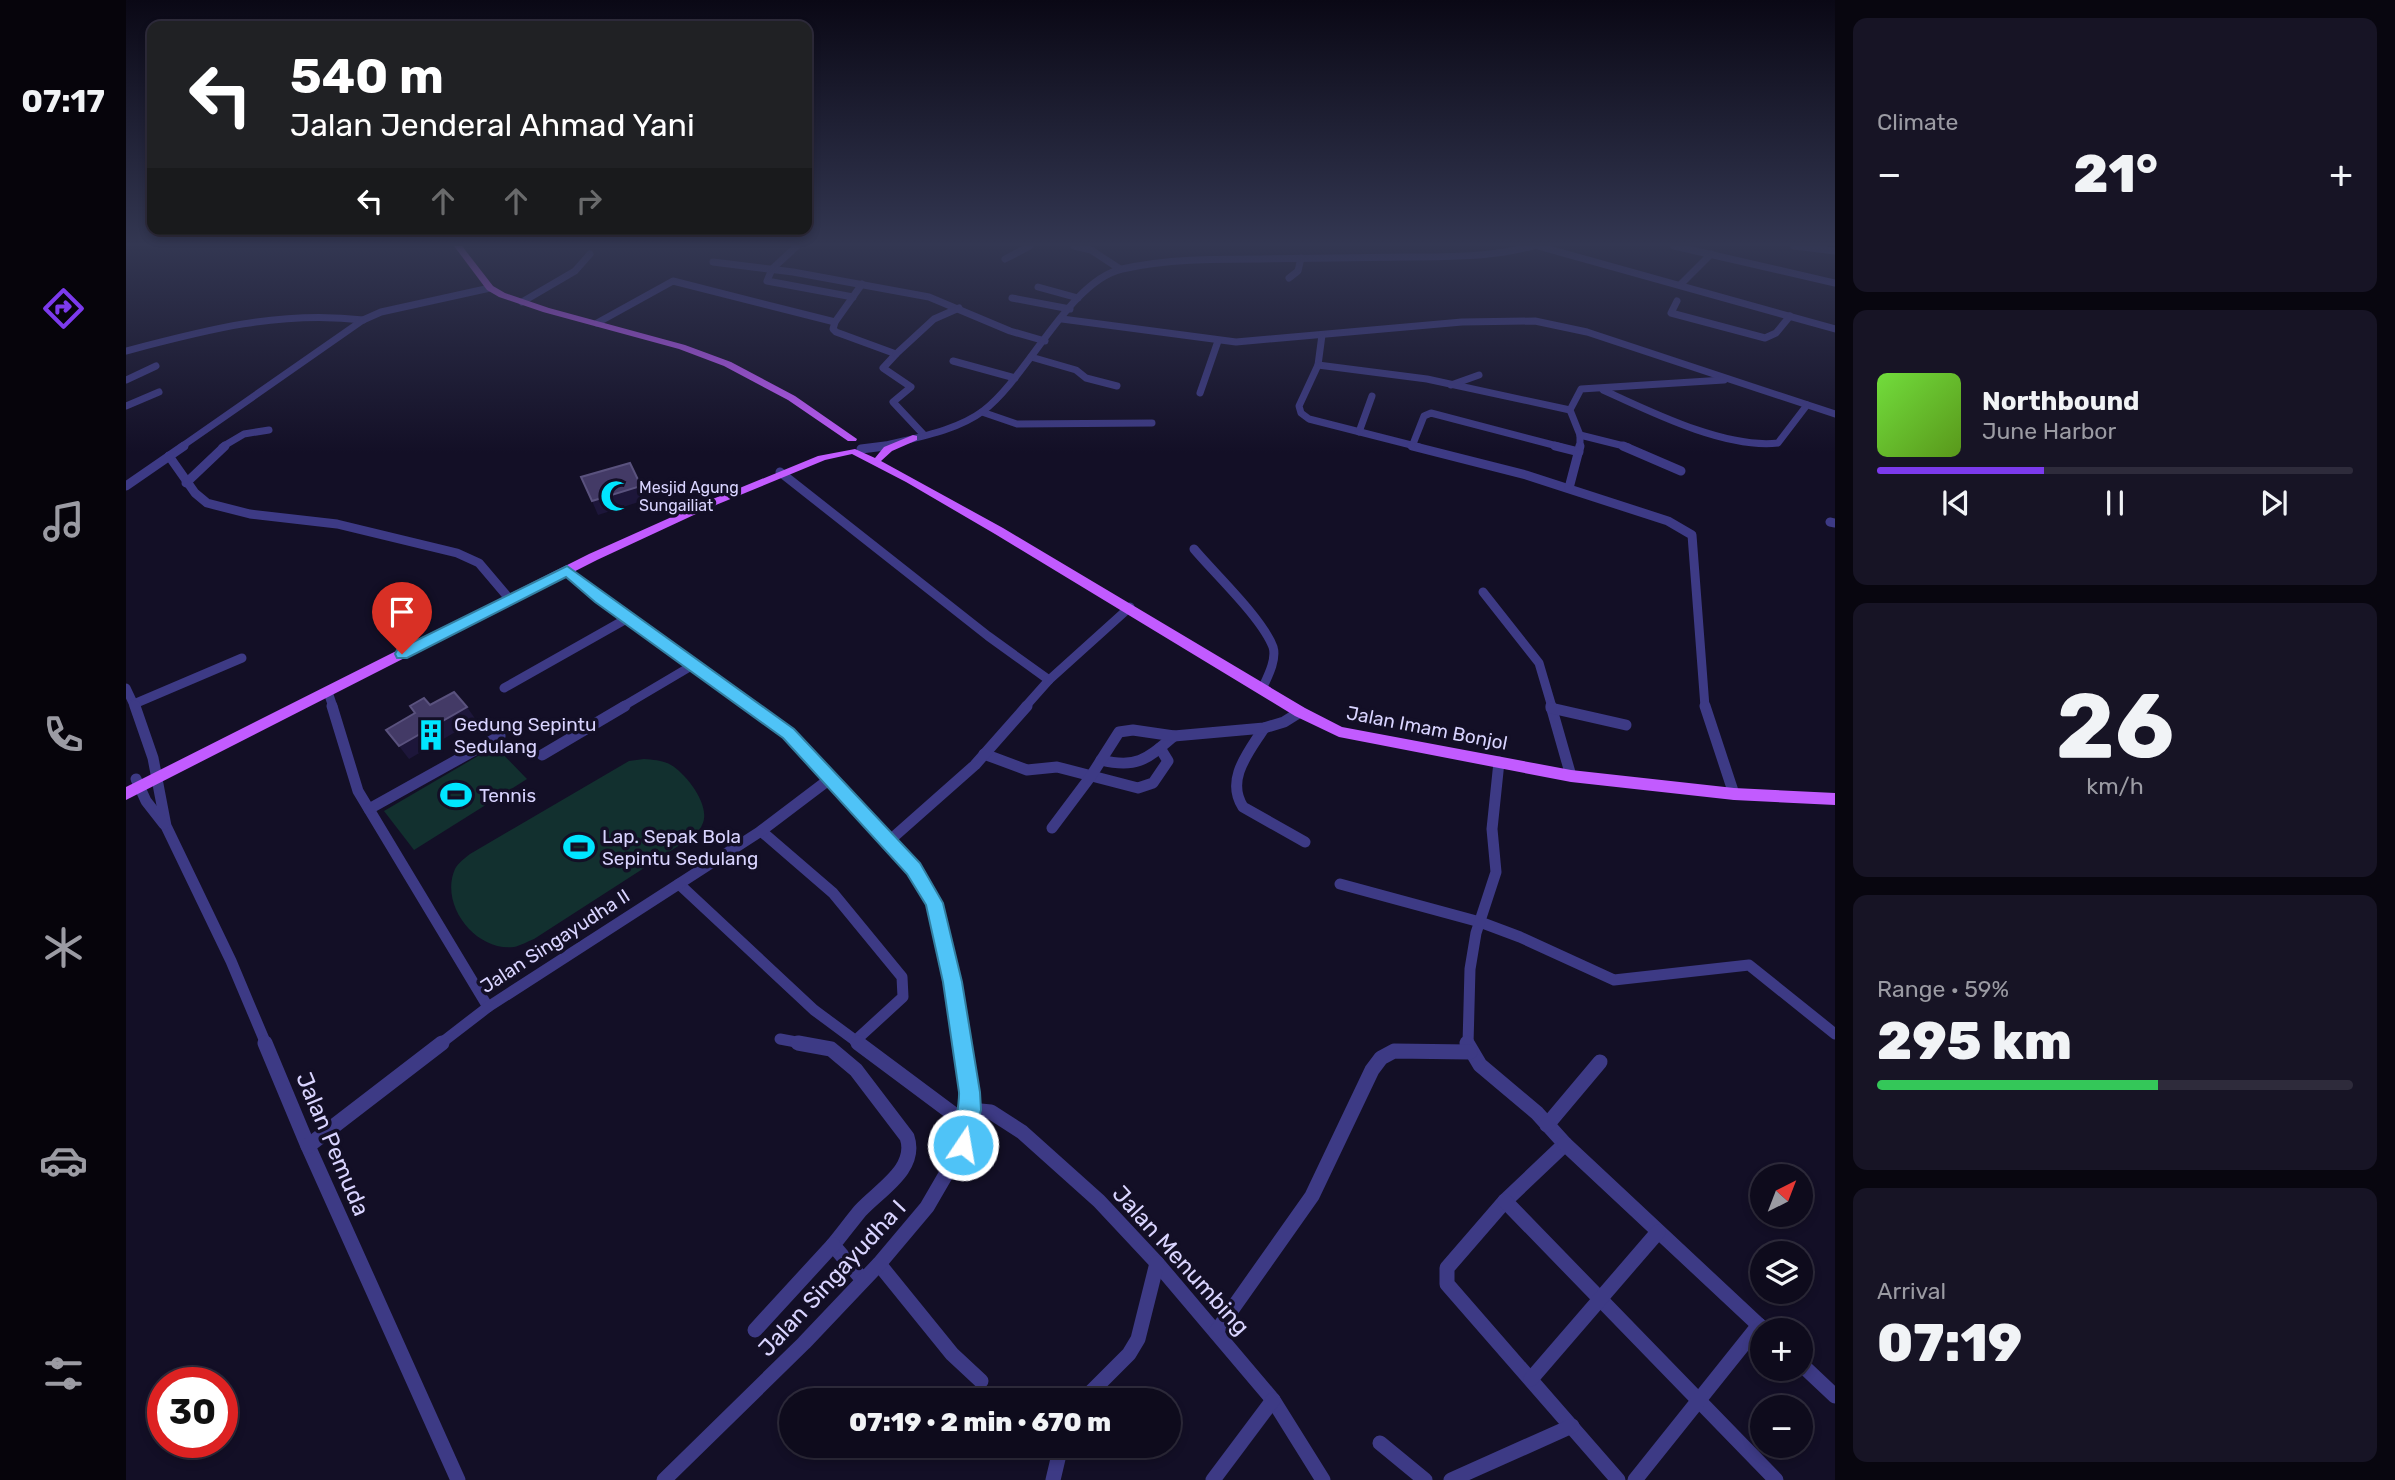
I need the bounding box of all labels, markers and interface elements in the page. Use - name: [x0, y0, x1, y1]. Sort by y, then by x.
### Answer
- text: 540 m: [290, 47, 444, 105]
- icon: left: [175, 49, 266, 140]
- text: 07:17: [21, 82, 105, 120]
- text: Jalan Jenderal Ahmad Yani: [290, 106, 695, 144]
- text: Climate: [1877, 108, 1958, 136]
- text: 21°: [2073, 143, 2158, 205]
- text: −: [1877, 151, 1902, 197]
- text: +: [2329, 151, 2353, 197]
- icon: left: [351, 182, 389, 220]
- icon: ahead: [424, 182, 462, 220]
- icon: ahead: [497, 182, 535, 220]
- icon: right: [570, 182, 608, 220]
- icon: directions: [39, 284, 88, 333]
- text: Northbound: [1982, 386, 2140, 417]
- text: June Harbor: [1982, 417, 2116, 445]
- place label: Mesjid Agung Sungailiat: [639, 478, 739, 515]
- mosque icon: Mesjid Agung Sungailiat: [599, 479, 633, 513]
- icon: previous: [1937, 484, 1975, 522]
- icon: pause: [2096, 484, 2134, 522]
- icon: next: [2255, 484, 2293, 522]
- icon: music: [39, 497, 88, 546]
- pin: [372, 582, 432, 654]
- icon: arrive: [383, 593, 421, 631]
- text: 26: [2056, 672, 2174, 780]
- street label: Jalan Imam Bonjol: [1345, 701, 1509, 755]
- icon: phone: [39, 710, 88, 759]
- place label: Gedung Sepintu Sedulang: [454, 713, 596, 758]
- building icon: Gedung Sepintu Sedulang: [414, 718, 448, 752]
- text: km/h: [2086, 772, 2144, 800]
- sports icon: Tennis: [439, 778, 473, 812]
- place label: Tennis: [479, 784, 536, 807]
- place label: Lap. Sepak Bola Sepintu Sedulang: [602, 825, 758, 870]
- sports icon: Lap. Sepak Bola Sepintu Sedulang: [562, 830, 596, 864]
- street label: Jalan Singayudha II: [476, 884, 634, 998]
- icon: climate: [39, 923, 88, 972]
- text: Range · 59%: [1877, 975, 2009, 1003]
- text: 295 km: [1877, 1010, 2072, 1072]
- street label: Jalan Pemuda: [290, 1068, 376, 1220]
- position arrow: [926, 1108, 1000, 1182]
- icon: car: [39, 1136, 88, 1185]
- north arrow: [1750, 1164, 1813, 1227]
- map controls: [1750, 1164, 1813, 1458]
- street label: Jalan Menumbing: [1107, 1180, 1255, 1340]
- street label: Jalan Singayudha I: [752, 1194, 912, 1362]
- button: layers: [1750, 1241, 1813, 1304]
- text: Arrival: [1877, 1277, 1946, 1305]
- text: 07:19: [1877, 1312, 2022, 1374]
- button: +: [1750, 1318, 1813, 1381]
- icon: filters: [39, 1349, 88, 1398]
- speed limit sign: 30: [147, 1367, 238, 1458]
- button: −: [1750, 1395, 1813, 1458]
- text: 07:19 · 2 min · 670 m: [849, 1407, 1111, 1438]

